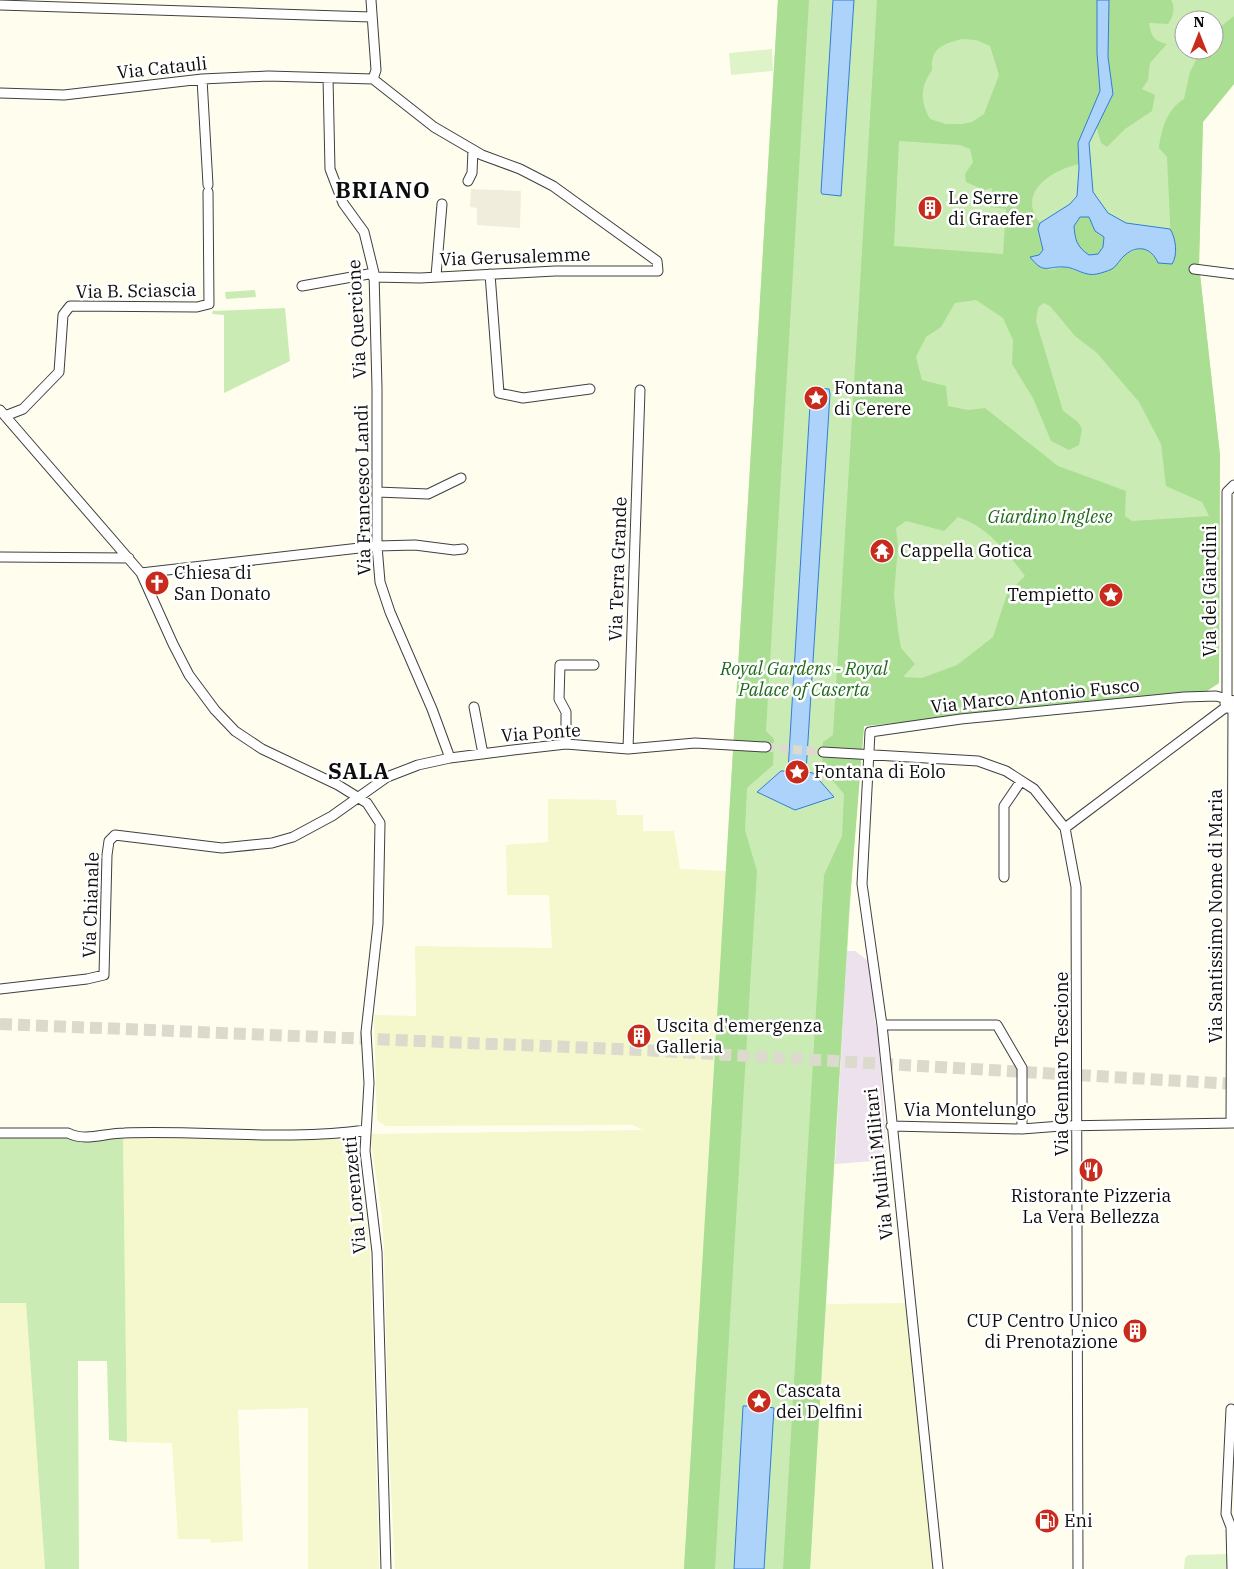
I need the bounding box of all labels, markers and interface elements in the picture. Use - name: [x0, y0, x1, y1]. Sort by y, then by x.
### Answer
- north arrow: [1174, 10, 1224, 60]
- text: N: [1193, 13, 1205, 31]
- street label: Via Catauli: [116, 51, 209, 84]
- district label: BRIANO: [335, 175, 431, 204]
- place label: Le Serre di Graefer: [948, 186, 1033, 230]
- building icon: Le Serre di Graefer: [917, 195, 943, 221]
- street label: Via Gerusalemme: [439, 242, 591, 271]
- street label: Via Quercione: [342, 259, 371, 379]
- street label: Via B. Sciascia: [75, 278, 197, 303]
- place label: Fontana di Cerere: [834, 376, 911, 420]
- place icon: Fontana di Cerere: [803, 385, 829, 411]
- street label: Via Francesco Landi: [350, 404, 375, 576]
- street label: Via Terra Grande: [603, 496, 632, 642]
- park label: Giardino Inglese: [987, 505, 1113, 528]
- street label: Via dei Giardini: [1198, 525, 1221, 657]
- temple icon: Cappella Gotica: [869, 538, 895, 564]
- place label: Cappella Gotica: [900, 539, 1032, 562]
- place label: Chiesa di San Donato: [174, 561, 271, 605]
- church icon: Chiesa di San Donato: [144, 570, 170, 596]
- place icon: Tempietto: [1098, 582, 1124, 608]
- place label: Tempietto: [1007, 583, 1094, 606]
- park label: Royal Gardens - Royal Palace of Caserta: [719, 657, 889, 701]
- street label: Via Marco Antonio Fusco: [929, 673, 1141, 718]
- street label: Via Ponte: [500, 718, 582, 747]
- district label: SALA: [328, 756, 390, 785]
- place icon: Fontana di Eolo: [784, 759, 810, 785]
- place label: Fontana di Eolo: [814, 760, 946, 783]
- street label: Via Santissimo Nome di Maria: [1204, 789, 1227, 1043]
- street label: Via Chianale: [77, 852, 104, 958]
- street label: Via Gennaro Tescione: [1050, 972, 1073, 1156]
- place label: Uscita d'emergenza Galleria: [656, 1014, 822, 1058]
- building icon: Uscita d'emergenza Galleria: [626, 1023, 652, 1049]
- street label: Via Mulini Militari: [859, 1087, 898, 1241]
- street label: Via Montelungo: [904, 1098, 1036, 1121]
- street label: Via Lorenzetti: [338, 1135, 371, 1255]
- restaurant icon: Ristorante Pizzeria La Vera Bellezza: [1078, 1157, 1104, 1183]
- place label: Ristorante Pizzeria La Vera Bellezza: [1011, 1184, 1171, 1228]
- place label: CUP Centro Unico di Prenotazione: [967, 1309, 1118, 1353]
- building icon: CUP Centro Unico di Prenotazione: [1122, 1318, 1148, 1344]
- place label: Cascata dei Delfini: [776, 1379, 863, 1423]
- place icon: Cascata dei Delfini: [746, 1388, 772, 1414]
- fuel station icon: Eni: [1034, 1508, 1060, 1534]
- place label: Eni: [1064, 1509, 1093, 1532]

